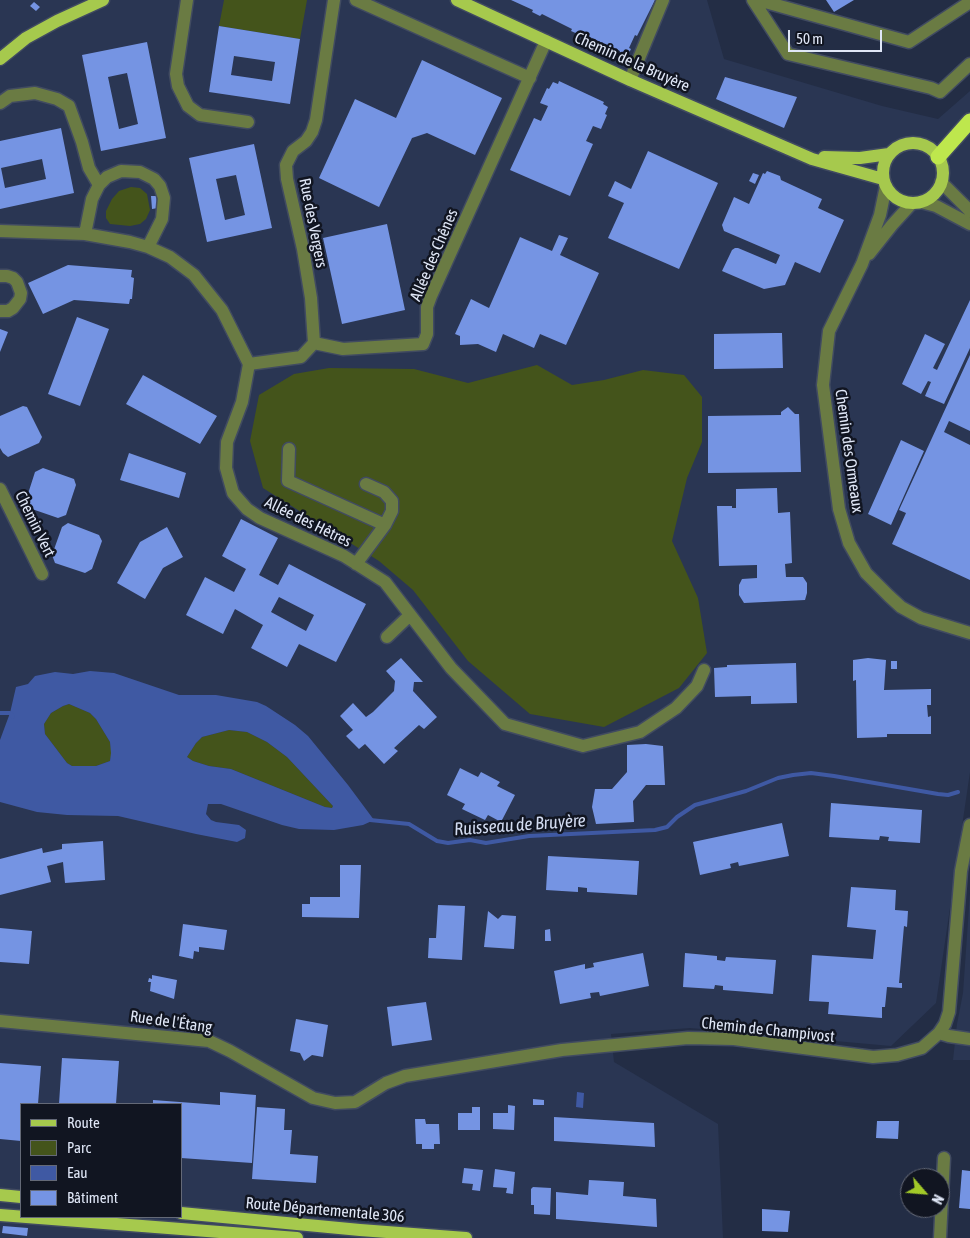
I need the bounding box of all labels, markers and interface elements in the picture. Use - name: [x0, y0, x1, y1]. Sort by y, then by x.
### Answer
- scale bar: [790, 20, 884, 52]
- street label: Chemin de la Bruyère: [571, 28, 693, 96]
- text: 50 m: [796, 30, 823, 47]
- street label: Rue des Vergers: [295, 177, 331, 269]
- street label: Allée des Chênes: [406, 206, 462, 304]
- street label: Chemin des Ormeaux: [831, 388, 867, 514]
- street label: Chemin Vert: [11, 488, 59, 560]
- street label: Allée des Hêtres: [261, 493, 355, 551]
- water label: Ruisseau de Bruyère: [453, 810, 587, 840]
- street label: Rue de l'Étang: [129, 1007, 213, 1037]
- street label: Chemin de Champivost: [700, 1013, 836, 1047]
- legend: [20, 1103, 182, 1218]
- text: Route: [67, 1114, 100, 1131]
- text: Parc: [67, 1139, 91, 1156]
- text: Eau: [67, 1164, 88, 1181]
- north arrow: [900, 1168, 950, 1218]
- text: Bâtiment: [67, 1189, 118, 1206]
- text: N: [928, 1192, 946, 1207]
- street label: Route Départementale 306: [245, 1193, 405, 1227]

